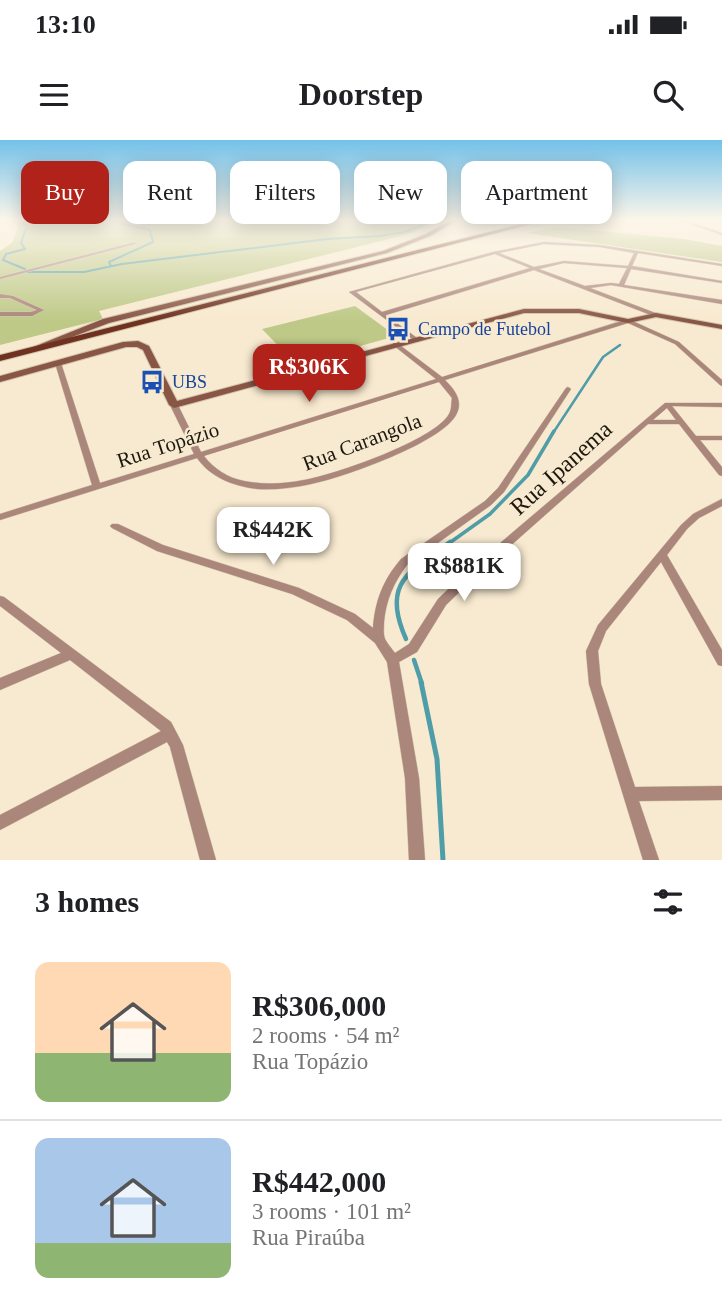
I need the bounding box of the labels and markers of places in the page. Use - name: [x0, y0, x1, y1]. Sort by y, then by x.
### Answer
- bus stop icon: Campo de Futebol: [384, 315, 412, 343]
- place label: Campo de Futebol: [418, 319, 551, 339]
- pin: R$306K: [252, 344, 366, 404]
- bus stop icon: UBS: [138, 368, 166, 396]
- place label: UBS: [172, 372, 207, 392]
- pin: R$442K: [216, 508, 330, 567]
- pin: R$881K: [407, 544, 521, 603]

